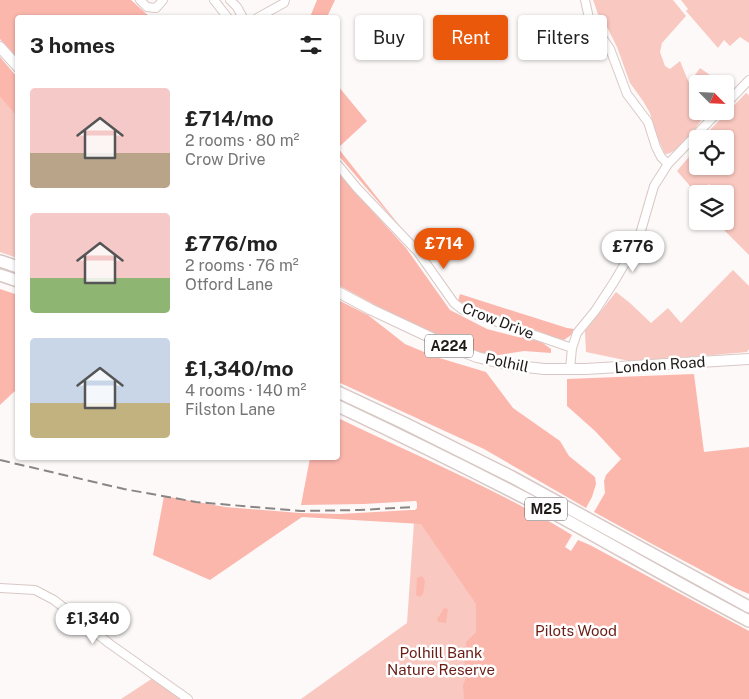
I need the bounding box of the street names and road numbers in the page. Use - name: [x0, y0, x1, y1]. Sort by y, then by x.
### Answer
- street label: Crow Drive: [460, 299, 537, 342]
- road number: A224: [425, 334, 473, 358]
- street label: Polhill: [484, 350, 530, 375]
- street label: London Road: [614, 353, 706, 376]
- road number: M25: [525, 498, 567, 520]

